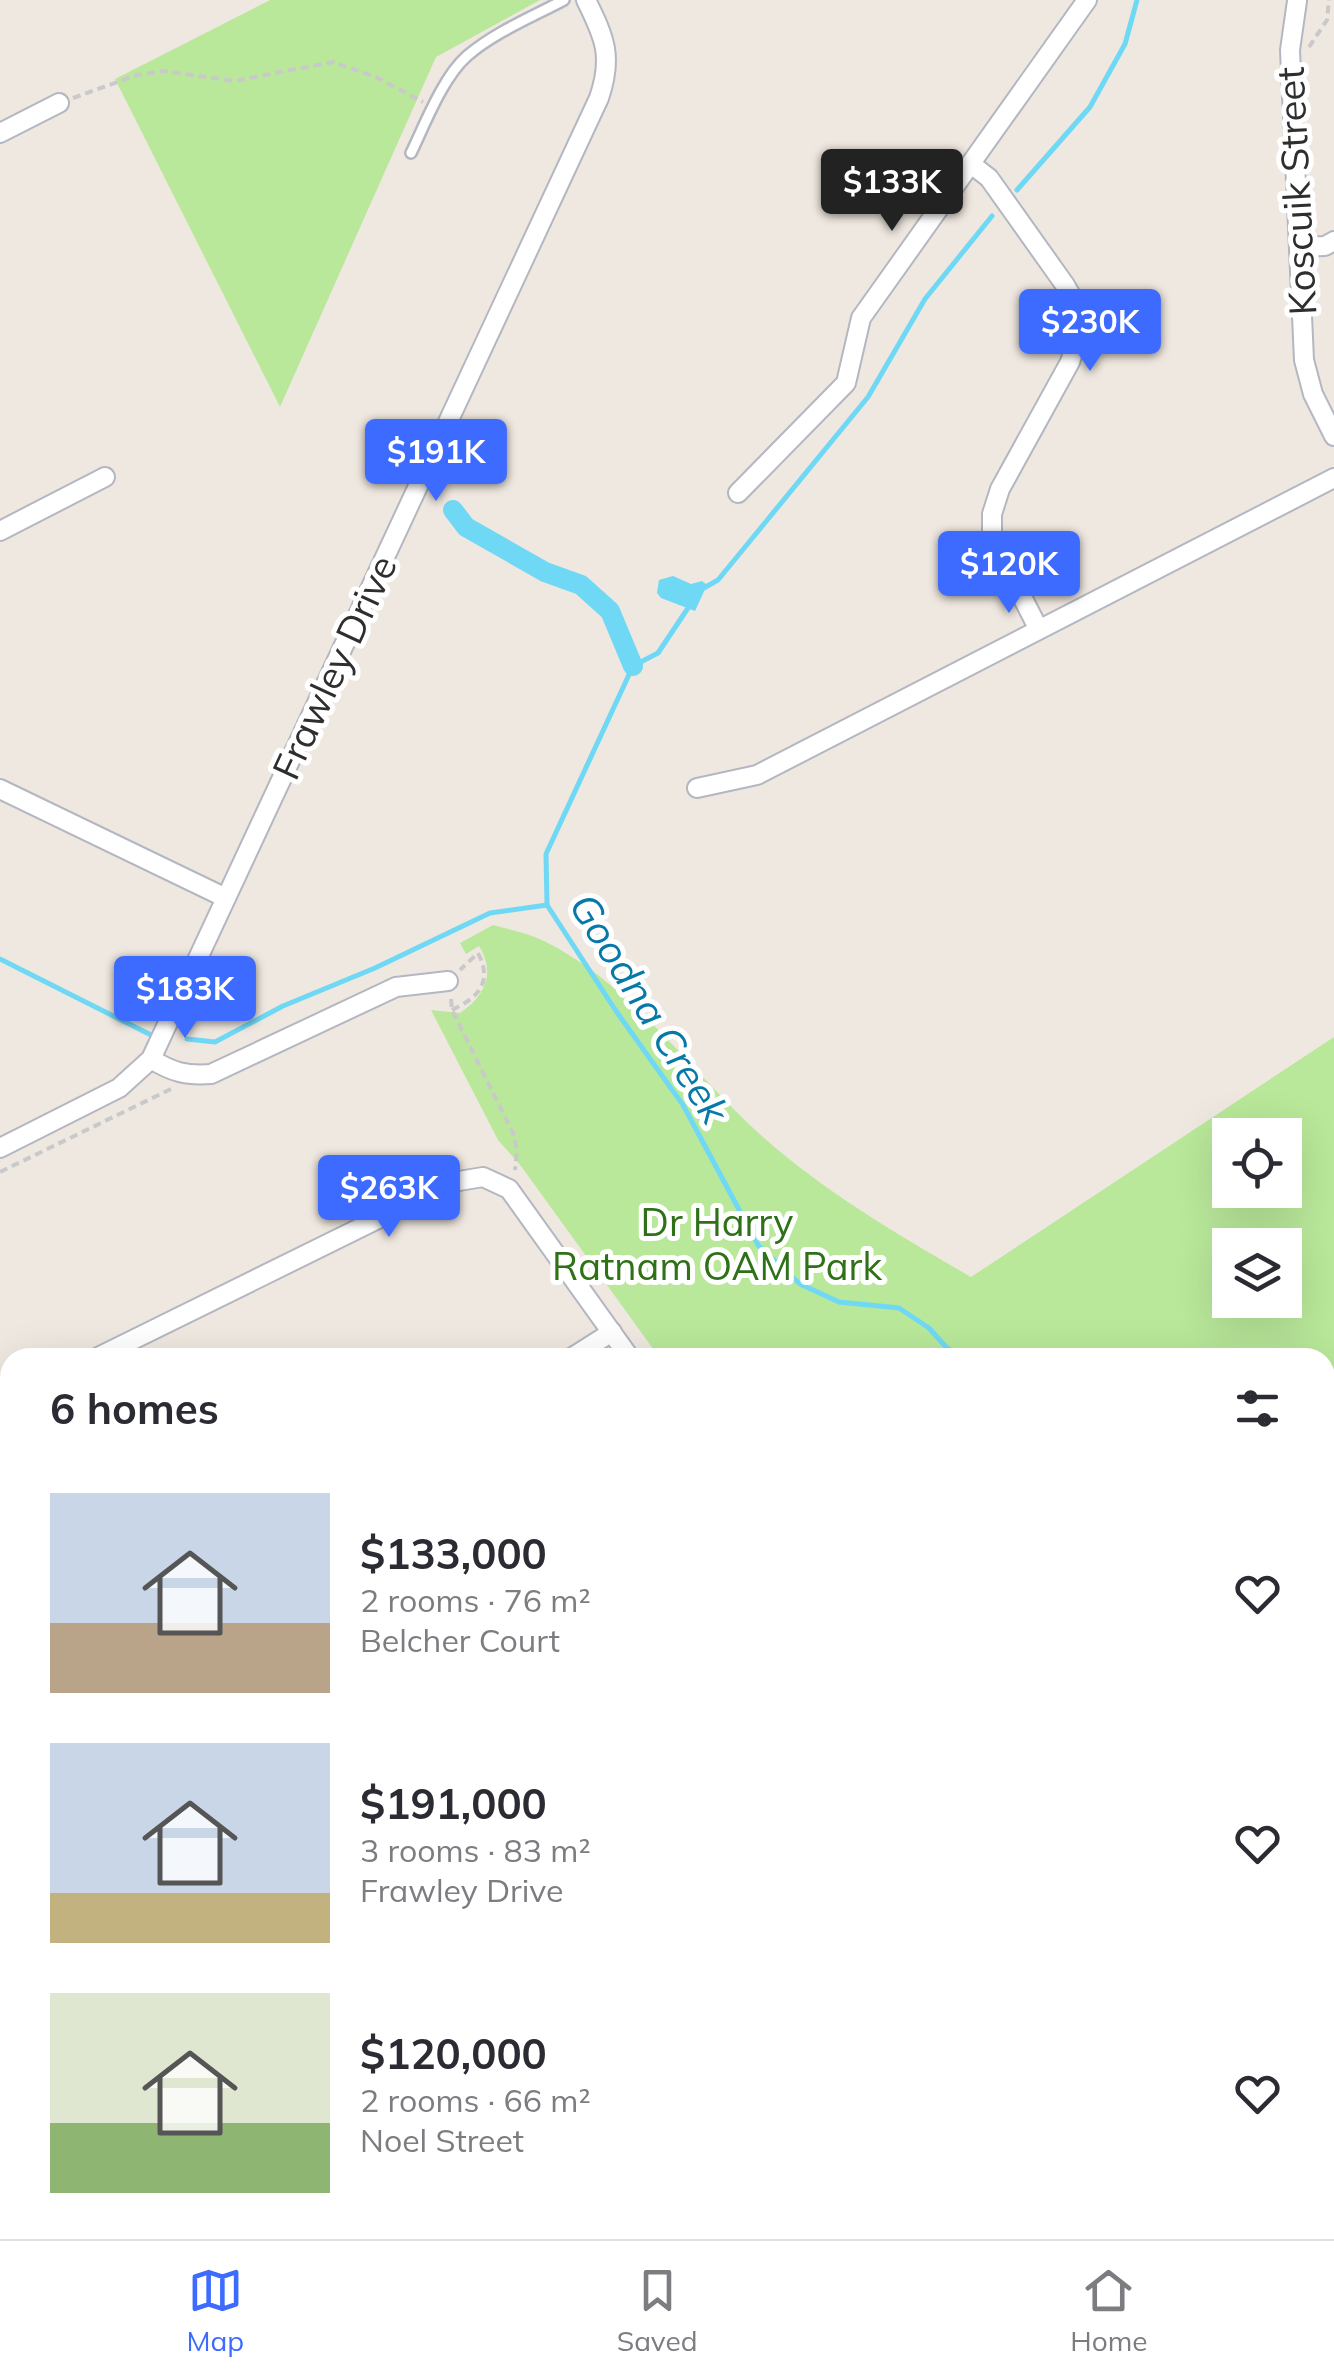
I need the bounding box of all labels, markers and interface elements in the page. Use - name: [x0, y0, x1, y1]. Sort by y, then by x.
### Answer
- street label: Koscuik Street: [1266, 66, 1326, 316]
- pin: $133K: [822, 149, 962, 234]
- text: $133K: [843, 161, 941, 201]
- pin: $230K: [1020, 289, 1160, 374]
- text: $230K: [1041, 301, 1139, 341]
- pin: $191K: [366, 419, 506, 504]
- text: $191K: [387, 431, 485, 471]
- pin: $120K: [939, 531, 1079, 616]
- text: $120K: [960, 543, 1058, 583]
- street label: Frawley Drive: [261, 547, 407, 787]
- water label: Goodna Creek: [559, 883, 742, 1134]
- pin: $183K: [115, 956, 255, 1041]
- text: $183K: [136, 968, 234, 1008]
- map controls: [1212, 1118, 1302, 1318]
- button: locate: [1212, 1118, 1302, 1208]
- pin: $263K: [319, 1155, 459, 1240]
- text: $263K: [340, 1167, 438, 1207]
- park label: Dr Harry Ratnam OAM Park: [552, 1198, 882, 1290]
- button: layers: [1212, 1228, 1302, 1318]
- icon: filters: [1230, 1381, 1285, 1436]
- text: 6 homes: [50, 1382, 219, 1435]
- text: $133,000: [360, 1527, 547, 1580]
- icon: home: [130, 1533, 250, 1653]
- icon: heart: [1230, 1566, 1285, 1621]
- text: 2 rooms · 76 m²: [360, 1580, 591, 1620]
- text: Belcher Court: [360, 1620, 560, 1660]
- text: $191,000: [360, 1777, 547, 1830]
- icon: home: [130, 1783, 250, 1903]
- icon: heart: [1230, 1816, 1285, 1871]
- text: 3 rooms · 83 m²: [360, 1830, 591, 1870]
- text: Frawley Drive: [360, 1870, 563, 1910]
- text: $120,000: [360, 2027, 547, 2080]
- icon: home: [130, 2033, 250, 2153]
- icon: heart: [1230, 2066, 1285, 2121]
- text: 2 rooms · 66 m²: [360, 2080, 591, 2120]
- text: Noel Street: [360, 2120, 524, 2160]
- tab: Map: [186, 2263, 244, 2358]
- tab: Saved: [617, 2263, 698, 2358]
- tab: Home: [1070, 2263, 1148, 2358]

